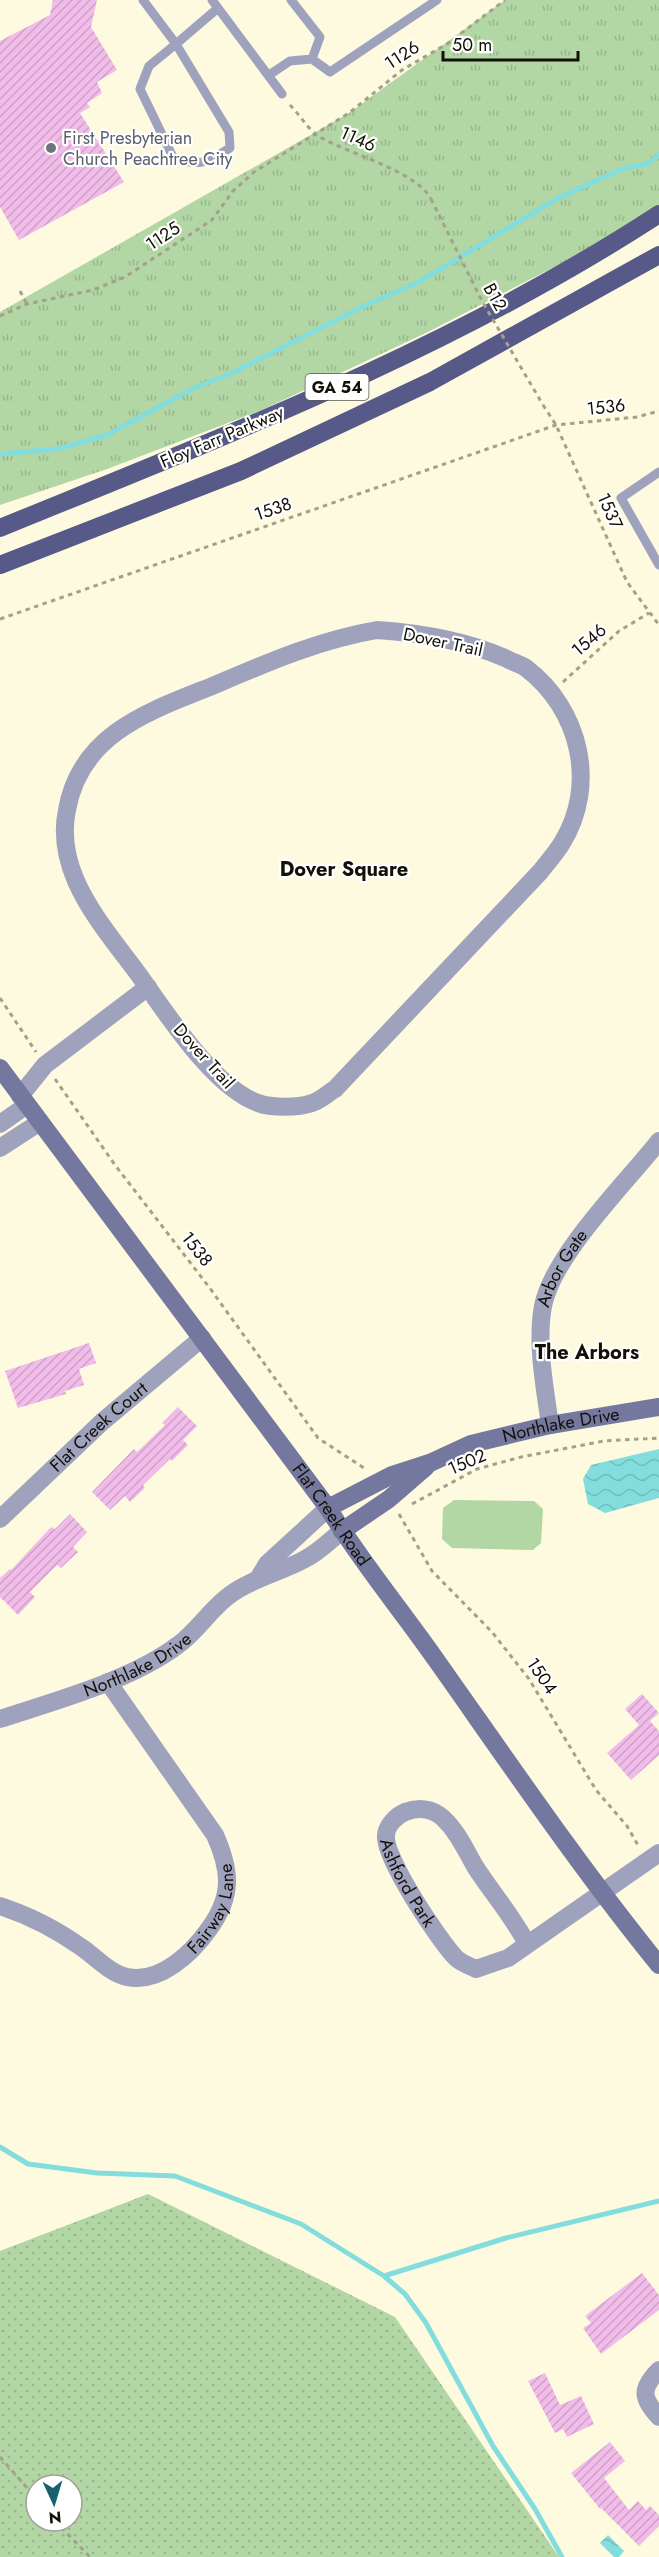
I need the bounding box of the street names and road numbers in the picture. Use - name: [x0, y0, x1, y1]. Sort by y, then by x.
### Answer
- street label: 1126: [379, 34, 425, 76]
- street label: 1146: [336, 120, 380, 158]
- street label: 1125: [141, 215, 185, 257]
- street label: B12: [477, 278, 513, 316]
- road number: GA 54: [306, 374, 368, 400]
- street label: 1536: [586, 392, 626, 422]
- street label: Floy Farr Parkway: [156, 399, 288, 475]
- street label: 1537: [591, 489, 630, 534]
- street label: 1538: [251, 491, 295, 527]
- street label: 1546: [566, 617, 612, 663]
- street label: Dover Trail: [401, 621, 485, 663]
- street label: Dover Trail: [167, 1017, 241, 1095]
- street label: Arbor Gate: [530, 1224, 594, 1310]
- street label: 1538: [175, 1226, 219, 1272]
- street label: Flat Creek Court: [44, 1375, 154, 1478]
- street label: Northlake Drive: [500, 1401, 621, 1449]
- street label: 1502: [444, 1442, 490, 1482]
- street label: Flat Creek Road: [286, 1458, 376, 1572]
- street label: Northlake Drive: [80, 1626, 197, 1704]
- street label: 1504: [520, 1652, 564, 1700]
- street label: Ashford Park: [373, 1836, 442, 1932]
- street label: Fairway Lane: [181, 1862, 240, 1960]

